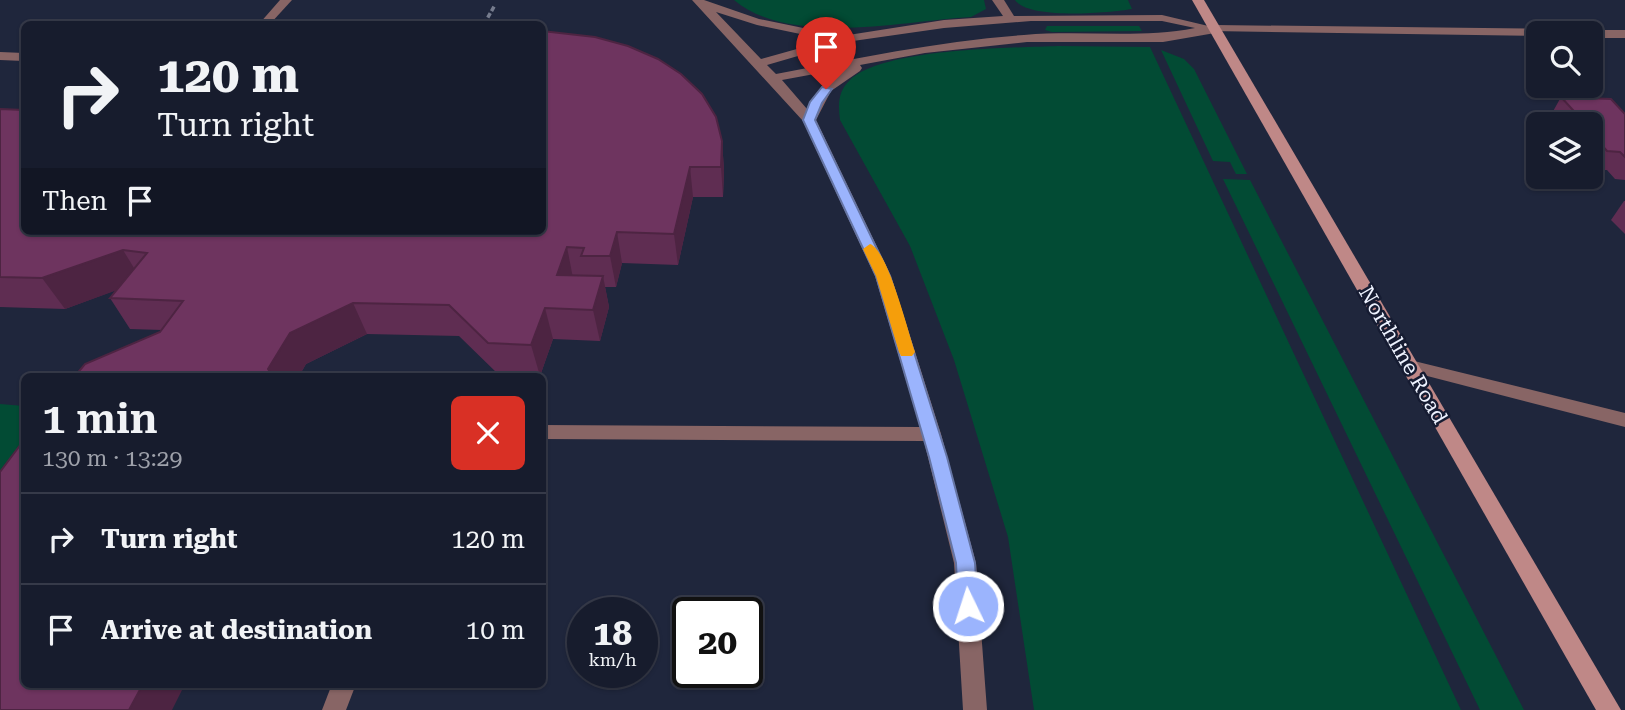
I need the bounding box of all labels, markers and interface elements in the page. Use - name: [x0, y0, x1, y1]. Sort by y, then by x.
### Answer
- pin: [796, 17, 856, 89]
- map controls: [1526, 21, 1603, 189]
- button: search: [1526, 21, 1603, 98]
- icon: arrive: [807, 28, 845, 66]
- text: 120 m: [157, 47, 299, 104]
- icon: right: [42, 49, 133, 140]
- text: Turn right: [157, 106, 314, 144]
- button: layers: [1526, 112, 1603, 189]
- icon: arrive: [121, 182, 159, 220]
- text: Then: [42, 186, 107, 216]
- street label: Northline Road: [1354, 282, 1452, 428]
- text: 1 min: [42, 394, 158, 443]
- button: close: [451, 396, 525, 470]
- text: 130 m · 13:29: [42, 445, 182, 472]
- icon: right: [42, 520, 80, 558]
- text: Turn right: [101, 524, 237, 554]
- text: 120 m: [451, 524, 525, 554]
- position arrow: [931, 569, 1005, 643]
- speed limit sign: 20: [672, 597, 763, 688]
- icon: arrive: [42, 611, 80, 649]
- text: 18: [593, 613, 632, 654]
- text: Arrive at destination: [101, 615, 372, 645]
- text: 10 m: [466, 615, 525, 645]
- text: km/h: [588, 649, 637, 670]

